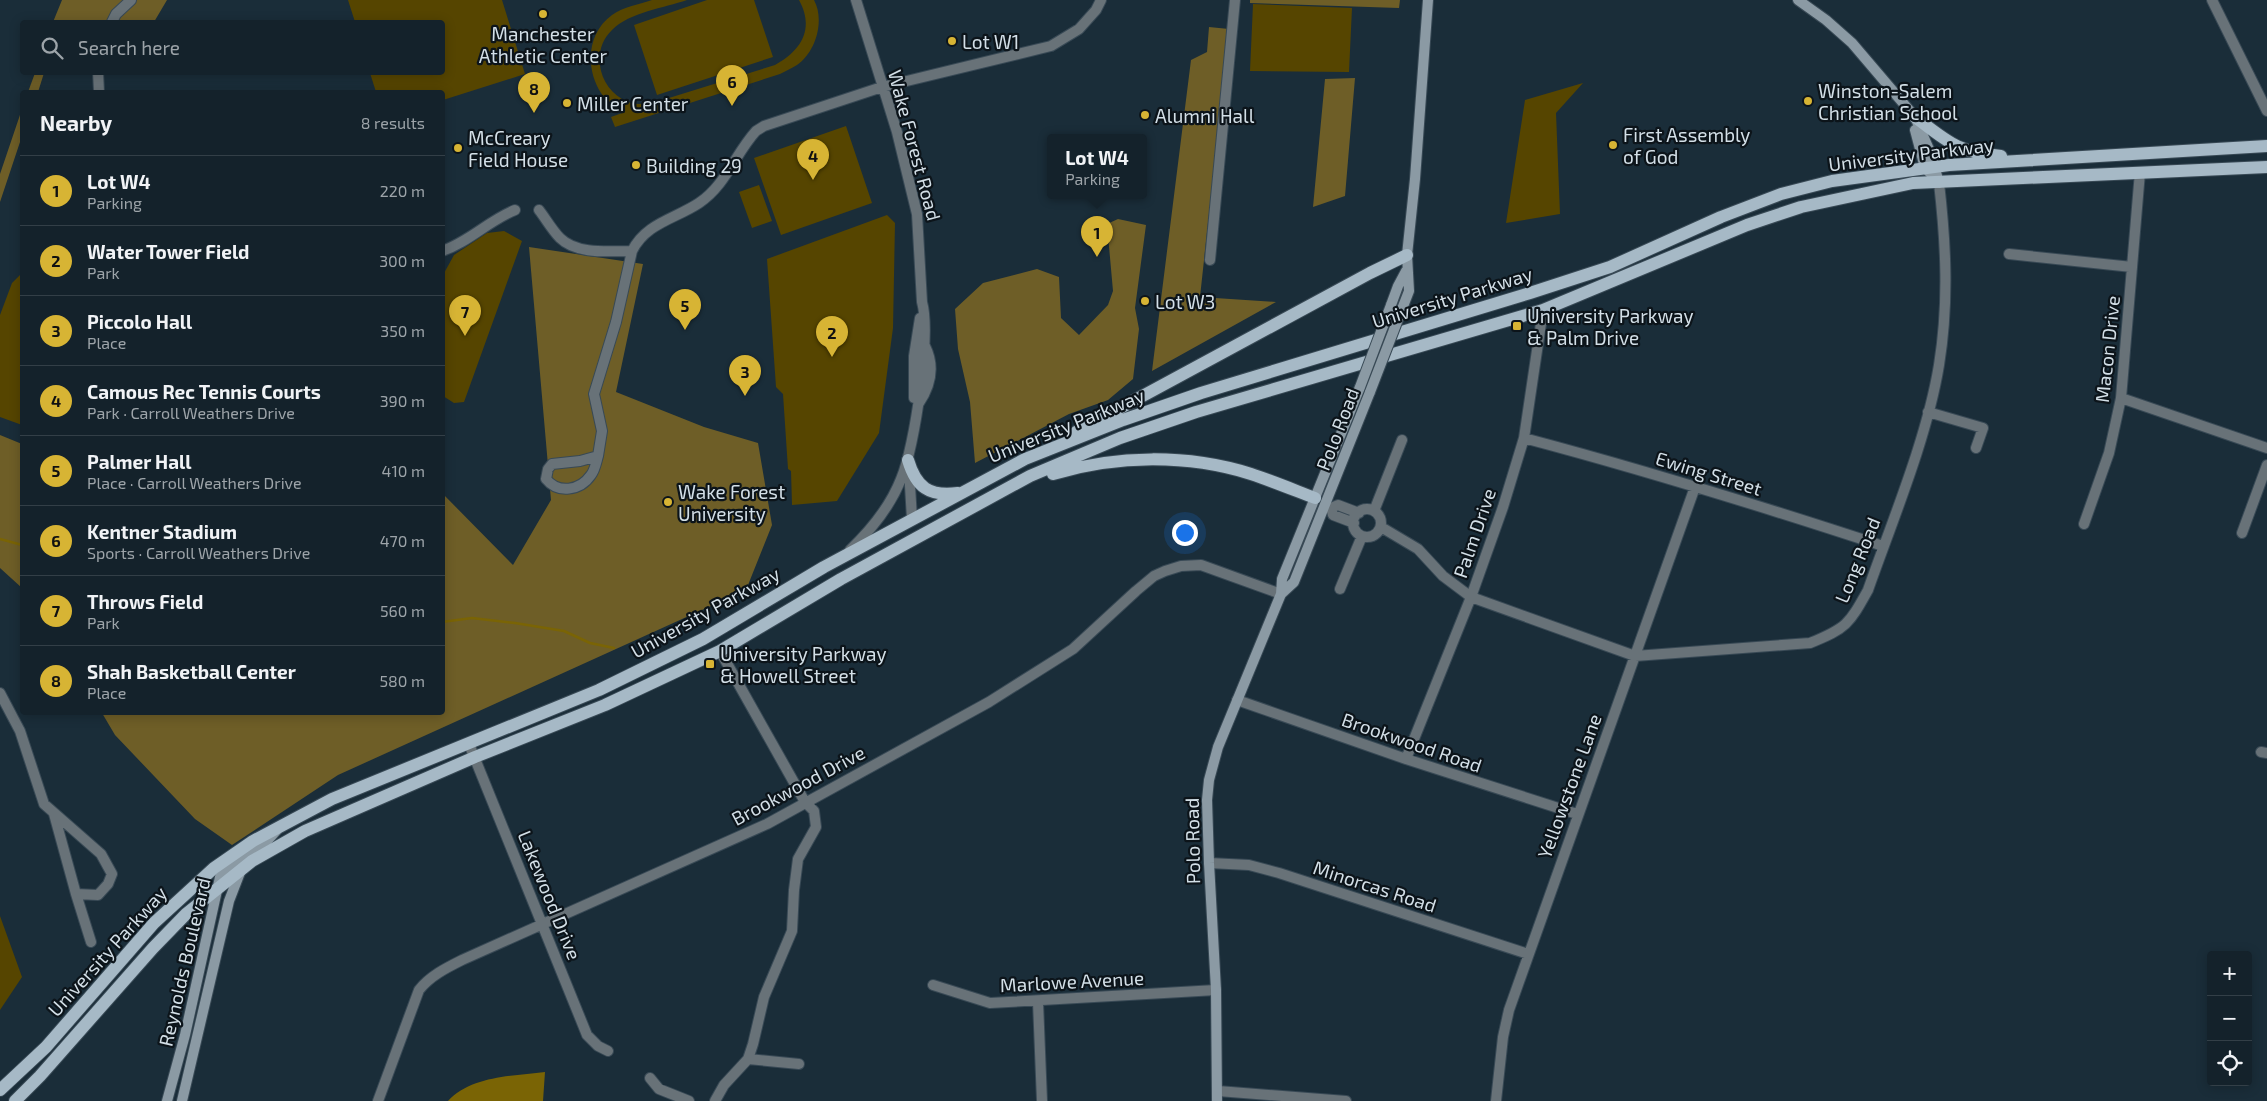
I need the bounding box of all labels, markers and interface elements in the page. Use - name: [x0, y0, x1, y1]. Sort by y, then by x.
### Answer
- marker: Manchester Athletic Center: [537, 8, 549, 20]
- search box: [20, 20, 445, 75]
- place label: Manchester Athletic Center: [479, 22, 608, 67]
- place label: Lot W1: [962, 30, 1019, 53]
- icon: search: [38, 34, 66, 62]
- marker: Lot W1: [946, 35, 958, 47]
- text: Search here: [78, 36, 180, 59]
- pin: 6: [716, 65, 748, 106]
- street label: Wake Forest Road: [884, 67, 946, 223]
- pin: 8: [518, 72, 550, 113]
- place label: Winston-Salem Christian School: [1818, 79, 1958, 124]
- place label: Miller Center: [577, 92, 689, 115]
- marker: Winston-Salem Christian School: [1802, 95, 1814, 107]
- marker: Miller Center: [561, 97, 573, 109]
- place label: Alumni Hall: [1155, 104, 1255, 127]
- marker: Alumni Hall: [1139, 109, 1151, 121]
- text: Nearby: [40, 110, 112, 135]
- text: 8 results: [361, 113, 425, 132]
- place label: First Assembly of God: [1623, 123, 1750, 168]
- place label: McCreary Field House: [468, 126, 568, 171]
- street label: University Parkway: [1827, 132, 1995, 176]
- popup: [1047, 134, 1147, 199]
- pin: 4: [797, 139, 829, 180]
- marker: First Assembly of God: [1607, 139, 1619, 151]
- marker: McCreary Field House: [452, 142, 464, 154]
- text: Lot W4: [1065, 146, 1129, 169]
- place label: Building 29: [646, 154, 742, 177]
- marker: Building 29: [630, 159, 642, 171]
- text: Parking: [1065, 169, 1120, 188]
- text: Lot W4: [87, 170, 151, 193]
- text: 1: [53, 181, 59, 200]
- text: 220 m: [380, 181, 425, 200]
- text: Parking: [87, 193, 142, 212]
- pin: 1: [1081, 216, 1113, 257]
- text: Water Tower Field: [87, 240, 249, 263]
- text: 2: [51, 251, 61, 270]
- text: 300 m: [379, 251, 425, 270]
- street label: University Parkway: [1369, 262, 1535, 332]
- text: Park: [87, 263, 120, 282]
- pin: 5: [669, 289, 701, 330]
- place label: Lot W3: [1155, 290, 1215, 313]
- street label: Macon Drive: [2090, 294, 2124, 404]
- pin: 7: [449, 295, 481, 336]
- marker: Lot W3: [1139, 295, 1151, 307]
- place label: University Parkway & Palm Drive: [1527, 304, 1694, 349]
- text: Piccolo Hall: [87, 310, 192, 333]
- pin: 2: [816, 316, 848, 357]
- marker: University Parkway & Palm Drive: [1511, 320, 1523, 332]
- text: 3: [51, 321, 61, 340]
- text: 350 m: [380, 321, 425, 340]
- text: Place: [87, 333, 126, 352]
- pin: 3: [729, 355, 761, 396]
- text: Camous Rec Tennis Courts: [87, 380, 321, 403]
- street label: University Parkway: [984, 383, 1148, 467]
- street label: Polo Road: [1311, 385, 1363, 473]
- text: 4: [51, 391, 61, 410]
- text: 390 m: [380, 391, 425, 410]
- text: Park · Carroll Weathers Drive: [87, 403, 295, 422]
- street label: Ewing Street: [1653, 446, 1765, 500]
- text: Palmer Hall: [87, 450, 191, 473]
- text: 5: [52, 461, 60, 480]
- text: 410 m: [382, 461, 425, 480]
- text: Place · Carroll Weathers Drive: [87, 473, 302, 492]
- place label: Wake Forest University: [678, 480, 785, 525]
- street label: Palm Drive: [1448, 485, 1500, 581]
- marker: Wake Forest University: [662, 496, 674, 508]
- street label: Long Road: [1829, 514, 1885, 606]
- text: Kentner Stadium: [87, 520, 237, 543]
- your location: [1172, 520, 1198, 546]
- text: 6: [51, 531, 61, 550]
- text: 470 m: [380, 531, 425, 550]
- text: Sports · Carroll Weathers Drive: [87, 543, 310, 562]
- street label: University Parkway: [627, 562, 783, 662]
- text: Throws Field: [87, 590, 203, 613]
- text: 7: [52, 601, 60, 620]
- text: 560 m: [380, 601, 425, 620]
- text: Park: [87, 613, 120, 632]
- place label: University Parkway & Howell Street: [720, 642, 887, 687]
- marker: University Parkway & Howell Street: [704, 658, 716, 670]
- text: Shah Basketball Center: [87, 660, 296, 683]
- text: 8: [51, 671, 61, 690]
- text: 580 m: [379, 671, 425, 690]
- text: Place: [87, 683, 126, 702]
- street label: Brookwood Road: [1339, 707, 1485, 777]
- street label: Yellowstone Lane: [1532, 711, 1606, 861]
- street label: Brookwood Drive: [727, 740, 869, 830]
- street label: Polo Road: [1180, 798, 1204, 884]
- street label: Lakewood Drive: [514, 827, 586, 963]
- street label: Minorcas Road: [1311, 855, 1439, 917]
- street label: Reynolds Boulevard: [153, 876, 215, 1048]
- street label: University Parkway: [43, 881, 171, 1021]
- map controls: [2207, 951, 2252, 1086]
- button: +: [2207, 951, 2252, 996]
- street label: Marlowe Avenue: [999, 966, 1145, 996]
- button: −: [2207, 996, 2252, 1041]
- button: locate: [2207, 1041, 2252, 1086]

